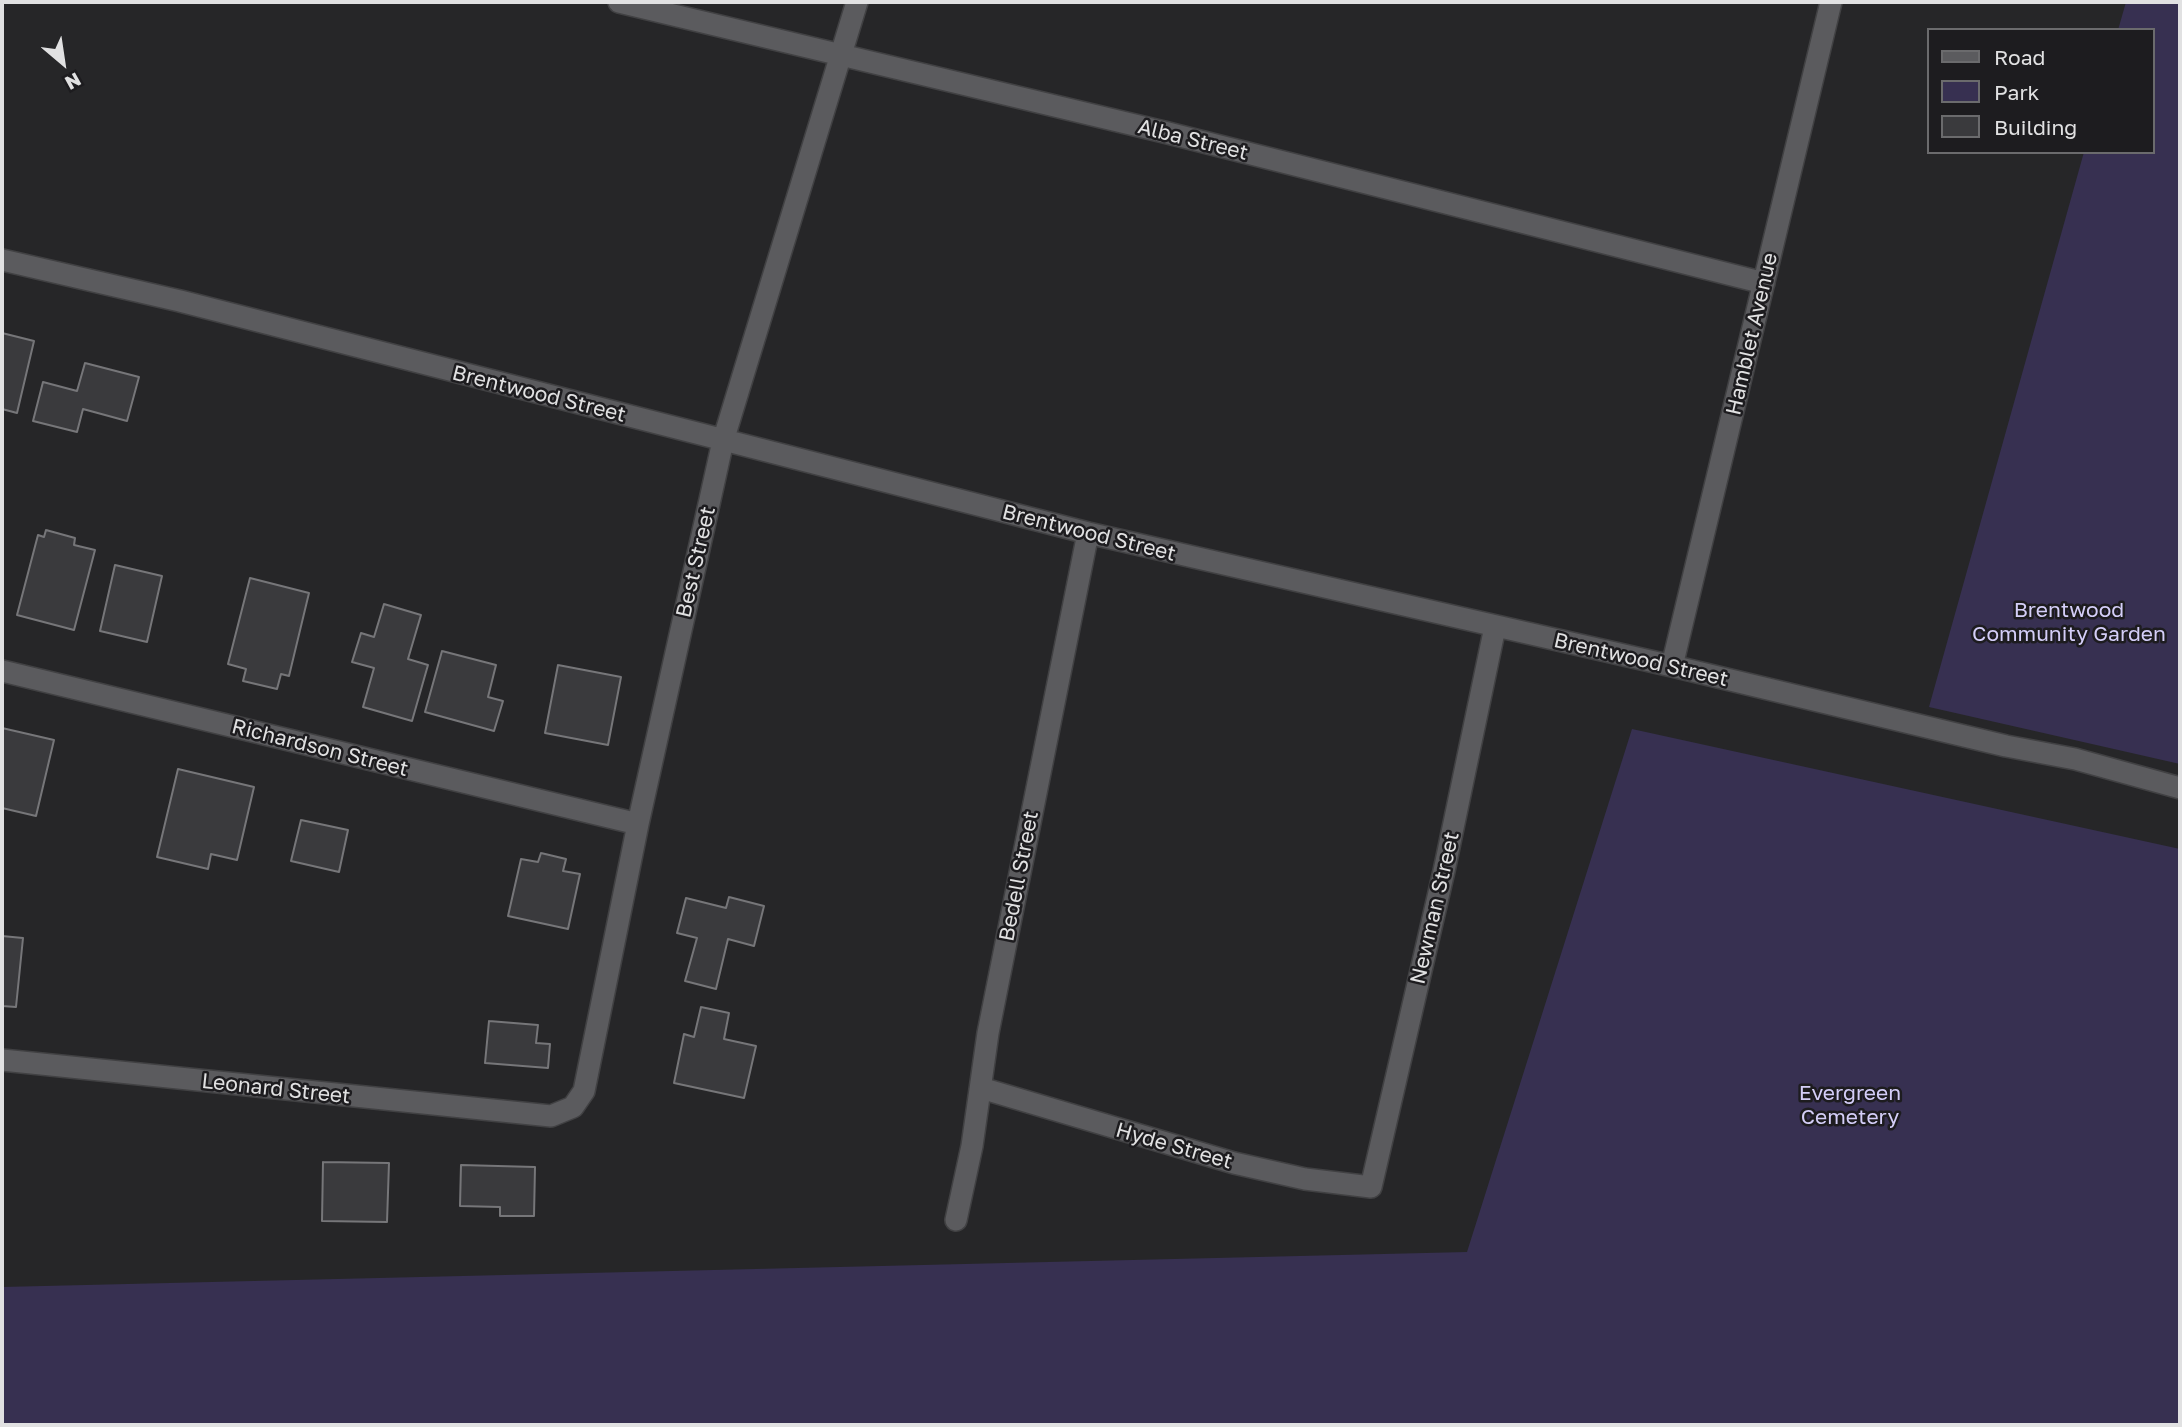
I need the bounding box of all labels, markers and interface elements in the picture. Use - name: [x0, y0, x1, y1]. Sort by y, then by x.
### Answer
- north arrow: [28, 28, 98, 98]
- legend: [1926, 28, 2154, 154]
- text: Road: [1994, 44, 2045, 70]
- text: N: [62, 68, 85, 95]
- text: Park: [1994, 79, 2039, 105]
- street label: Alba Street: [1135, 114, 1251, 166]
- text: Building: [1994, 114, 2077, 140]
- street label: Hamblet Avenue: [1721, 250, 1783, 418]
- street label: Brentwood Street: [450, 360, 628, 428]
- street label: Brentwood Street: [1000, 499, 1178, 567]
- street label: Best Street: [671, 504, 721, 620]
- park label: Brentwood Community Garden: [1972, 597, 2166, 647]
- street label: Brentwood Street: [1552, 628, 1730, 692]
- street label: Richardson Street: [229, 714, 411, 782]
- street label: Bedell Street: [994, 809, 1044, 943]
- street label: Newman Street: [1405, 829, 1465, 987]
- street label: Leonard Street: [200, 1069, 352, 1109]
- park label: Evergreen Cemetery: [1799, 1080, 1901, 1130]
- street label: Hyde Street: [1113, 1117, 1235, 1175]

